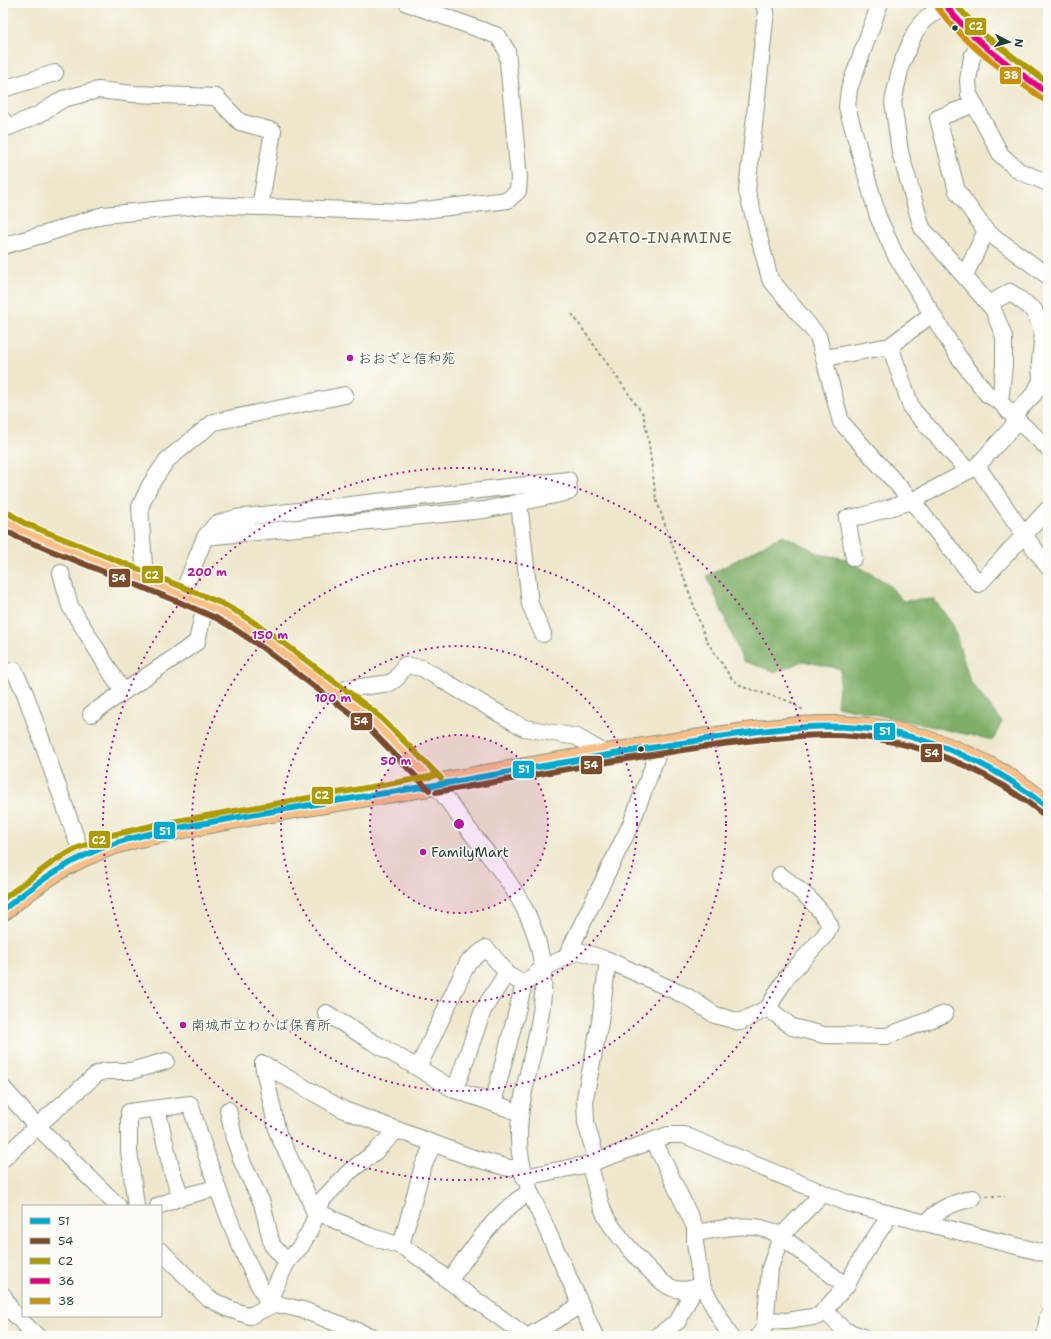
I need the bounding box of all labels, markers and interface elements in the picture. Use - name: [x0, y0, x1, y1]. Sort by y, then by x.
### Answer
- line badge: C2: [964, 17, 987, 36]
- text: C2: [969, 19, 983, 34]
- north arrow: [989, 22, 1029, 62]
- unlabelled marker: [950, 23, 960, 33]
- text: N: [1011, 38, 1026, 48]
- line badge: 38: [999, 66, 1022, 85]
- text: 38: [1003, 68, 1019, 83]
- district label: OZATO-INAMINE: [585, 227, 733, 248]
- place label: おおざと信和苑: [358, 349, 455, 367]
- marker: おおざと信和苑: [345, 353, 355, 363]
- text: 200 m: [187, 564, 227, 580]
- line badge: C2: [141, 565, 164, 584]
- line badge: 54: [108, 568, 131, 588]
- text: C2: [145, 568, 159, 583]
- text: 54: [112, 571, 127, 586]
- text: 150 m: [252, 627, 288, 643]
- text: 100 m: [315, 690, 352, 706]
- line badge: 54: [350, 712, 373, 731]
- text: 54: [354, 714, 369, 729]
- line badge: 51: [873, 722, 896, 741]
- text: 51: [879, 724, 891, 739]
- line badge: 54: [920, 743, 943, 763]
- unlabelled marker: [636, 744, 646, 754]
- text: 54: [925, 746, 940, 761]
- text: 50 m: [381, 753, 412, 769]
- line badge: 54: [580, 755, 603, 775]
- text: 54: [584, 758, 599, 773]
- line badge: 51: [512, 760, 535, 779]
- text: 51: [518, 762, 530, 777]
- line badge: C2: [311, 786, 334, 805]
- text: C2: [315, 788, 329, 803]
- centre of rings: [452, 817, 466, 831]
- line badge: 51: [153, 821, 176, 840]
- text: 51: [159, 824, 171, 839]
- line badge: C2: [88, 830, 111, 849]
- text: C2: [92, 833, 106, 848]
- place label: FamilyMart: [431, 843, 509, 861]
- marker: FamilyMart: [418, 847, 428, 857]
- place label: 南城市立わかば保育所: [191, 1016, 331, 1034]
- marker: 南城市立わかば保育所: [178, 1020, 188, 1030]
- legend: [22, 1205, 162, 1317]
- text: 51: [58, 1213, 70, 1229]
- text: 54: [58, 1233, 73, 1249]
- text: C2: [58, 1253, 73, 1269]
- text: 36: [58, 1273, 75, 1289]
- text: 38: [58, 1293, 74, 1309]

